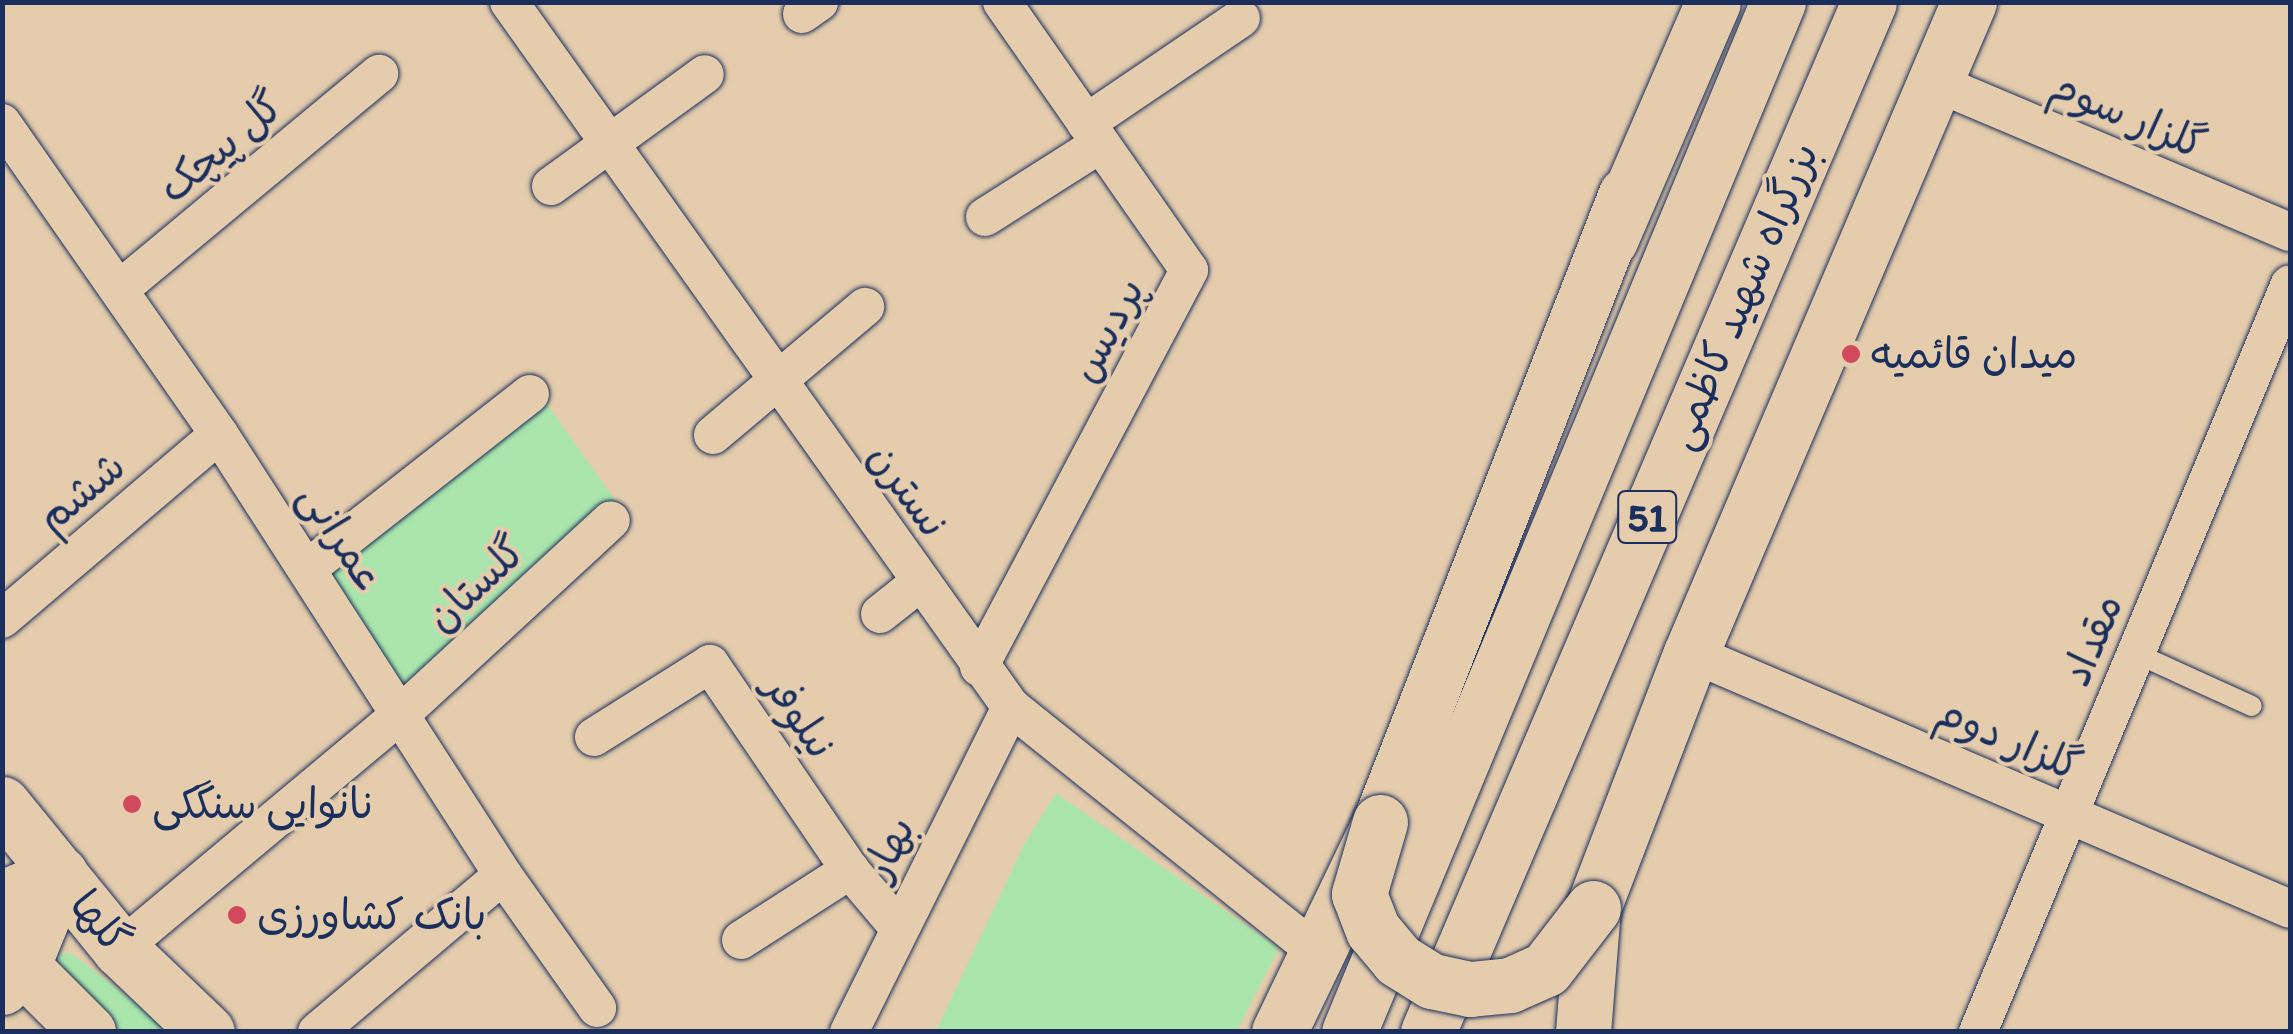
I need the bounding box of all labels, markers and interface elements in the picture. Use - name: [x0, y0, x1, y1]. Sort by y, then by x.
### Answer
- street label: گلزار سوم: [2043, 60, 2213, 170]
- street label: گل پیچک: [148, 80, 294, 214]
- street label: بزرگراه شهید کاظمی: [1655, 135, 1829, 457]
- street label: پردیس: [1059, 269, 1155, 391]
- place label: میدان قائمیه: [1871, 329, 2077, 379]
- marker: میدان قائمیه: [1840, 343, 1862, 365]
- street label: نسترن: [857, 433, 959, 547]
- street label: ششم: [27, 441, 135, 543]
- street label: عمرانی: [288, 474, 396, 602]
- road number: 51: [1617, 482, 1677, 552]
- street label: گلستان: [416, 526, 536, 642]
- street label: مقداد: [2050, 587, 2134, 693]
- street label: نیلوفر: [754, 664, 846, 768]
- street label: گلزار دوم: [1929, 686, 2089, 792]
- place label: نانوایی سنگکی: [152, 779, 375, 829]
- marker: نانوایی سنگکی: [121, 793, 143, 815]
- street label: بهار: [852, 808, 926, 888]
- street label: گلها: [59, 880, 141, 964]
- place label: بانک کشاورزی: [257, 890, 486, 940]
- marker: بانک کشاورزی: [226, 904, 248, 926]

